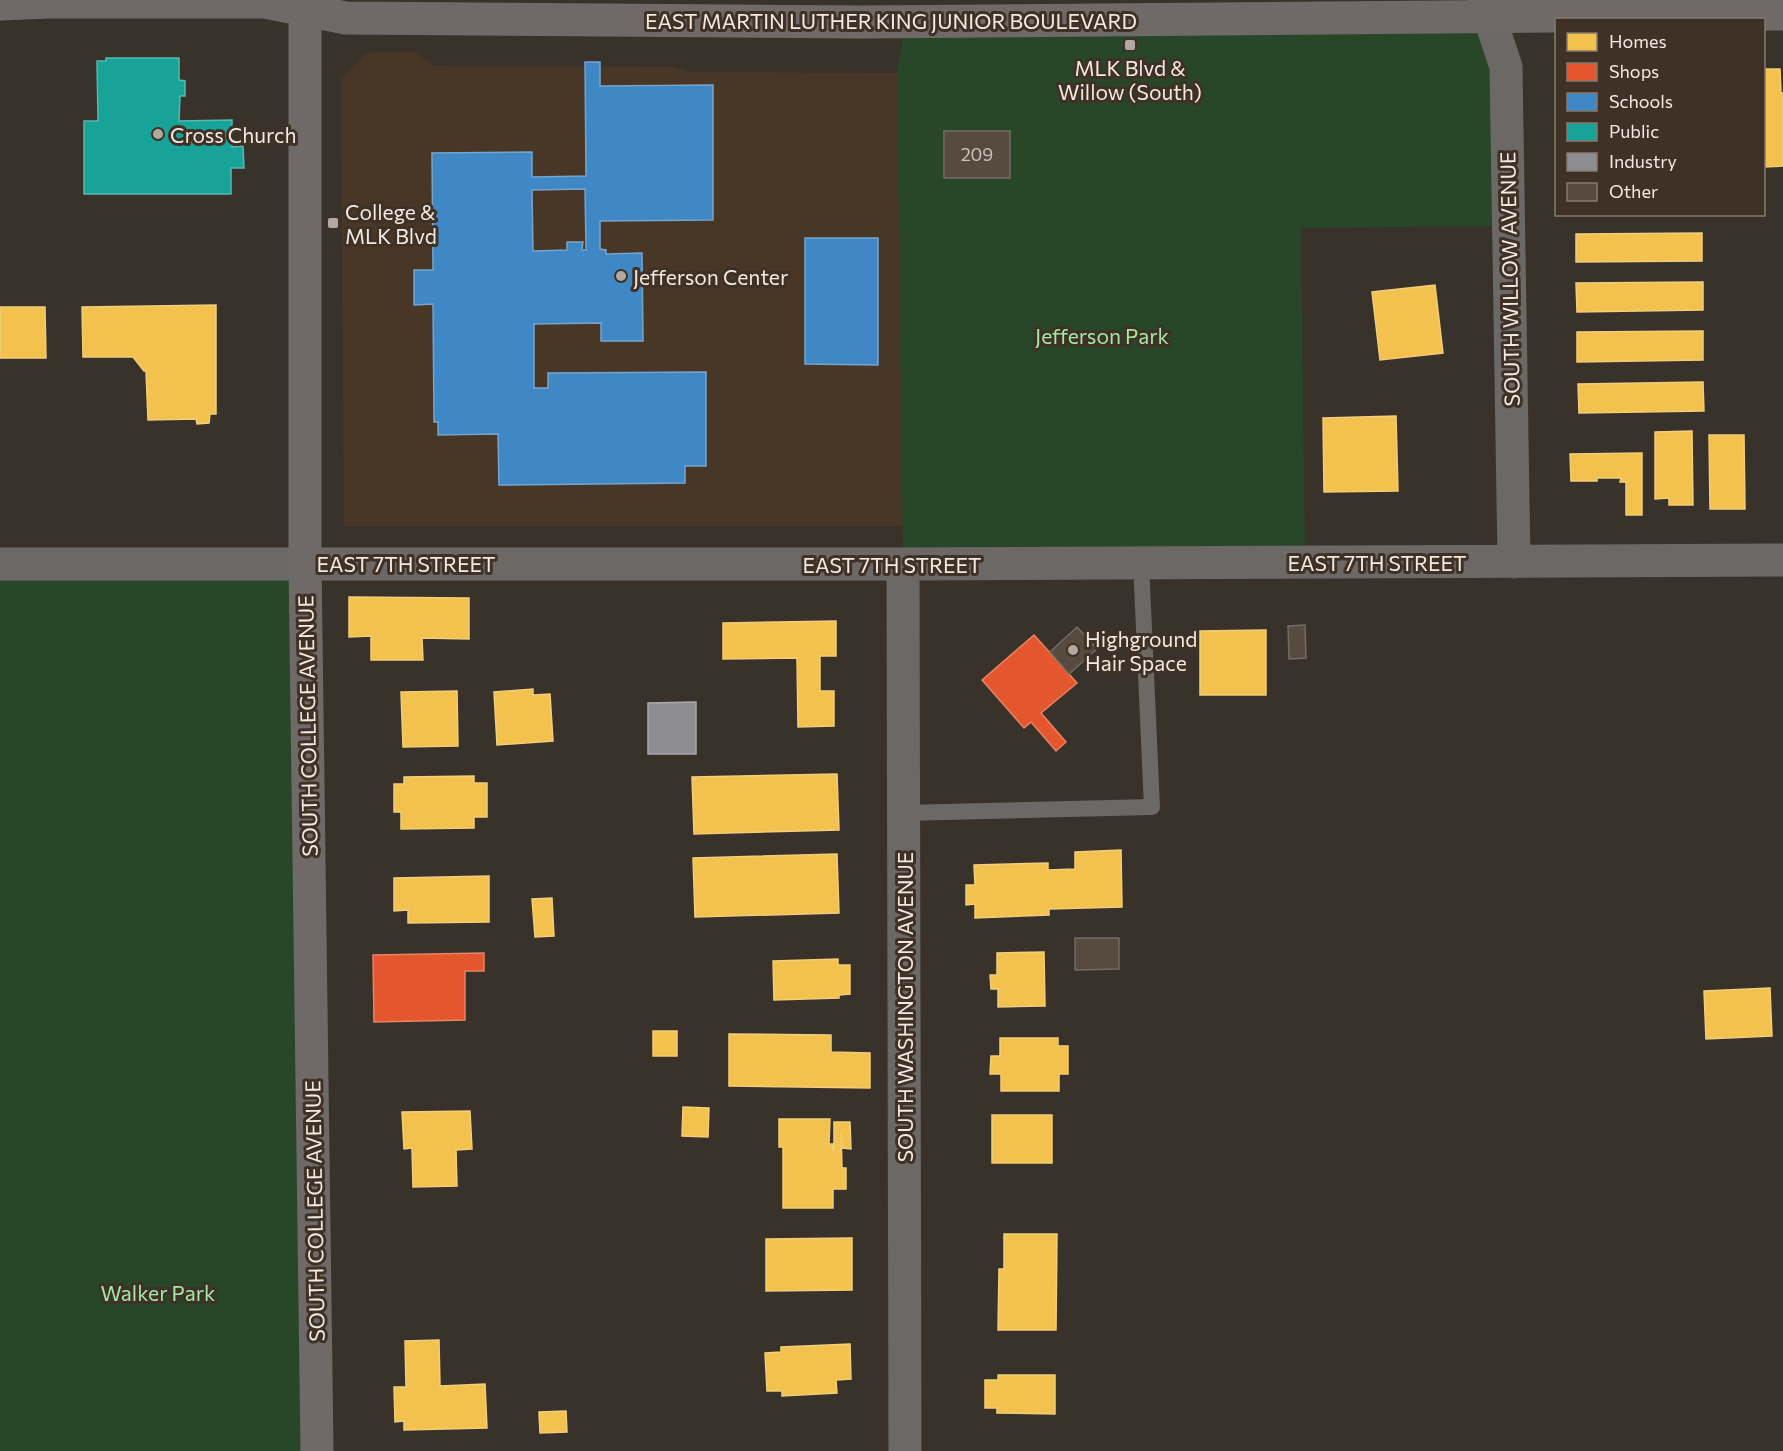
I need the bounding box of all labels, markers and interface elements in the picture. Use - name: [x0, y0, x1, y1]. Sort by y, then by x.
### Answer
- street label: EAST MARTIN LUTHER KING JUNIOR BOULEVARD: [645, 8, 1137, 33]
- legend: [1555, 18, 1765, 216]
- text: Homes: [1609, 30, 1667, 52]
- marker: MLK Blvd & Willow (South): [1123, 38, 1137, 52]
- place label: MLK Blvd & Willow (South): [1058, 55, 1202, 104]
- text: Shops: [1609, 60, 1659, 82]
- text: Schools: [1609, 90, 1673, 112]
- text: Public: [1609, 120, 1659, 142]
- place label: Cross Church: [170, 122, 296, 147]
- marker: Cross Church: [151, 127, 165, 141]
- house number: 209: [961, 143, 993, 165]
- text: Industry: [1609, 150, 1677, 172]
- street label: SOUTH WILLOW AVENUE: [1494, 151, 1524, 407]
- text: Other: [1609, 180, 1658, 202]
- place label: College & MLK Blvd: [345, 199, 437, 248]
- marker: College & MLK Blvd: [326, 216, 340, 230]
- place label: Jefferson Center: [633, 264, 788, 289]
- marker: Jefferson Center: [614, 269, 628, 283]
- park label: Jefferson Park: [1035, 323, 1169, 348]
- street label: EAST 7TH STREET: [1288, 550, 1466, 575]
- street label: EAST 7TH STREET: [317, 551, 495, 576]
- street label: EAST 7TH STREET: [803, 552, 981, 577]
- street label: SOUTH COLLEGE AVENUE: [292, 595, 322, 857]
- place label: Highground Hair Space: [1085, 626, 1197, 675]
- marker: Highground Hair Space: [1066, 643, 1080, 657]
- street label: SOUTH WASHINGTON AVENUE: [892, 852, 917, 1162]
- street label: SOUTH COLLEGE AVENUE: [299, 1080, 329, 1342]
- park label: Walker Park: [101, 1280, 215, 1305]

